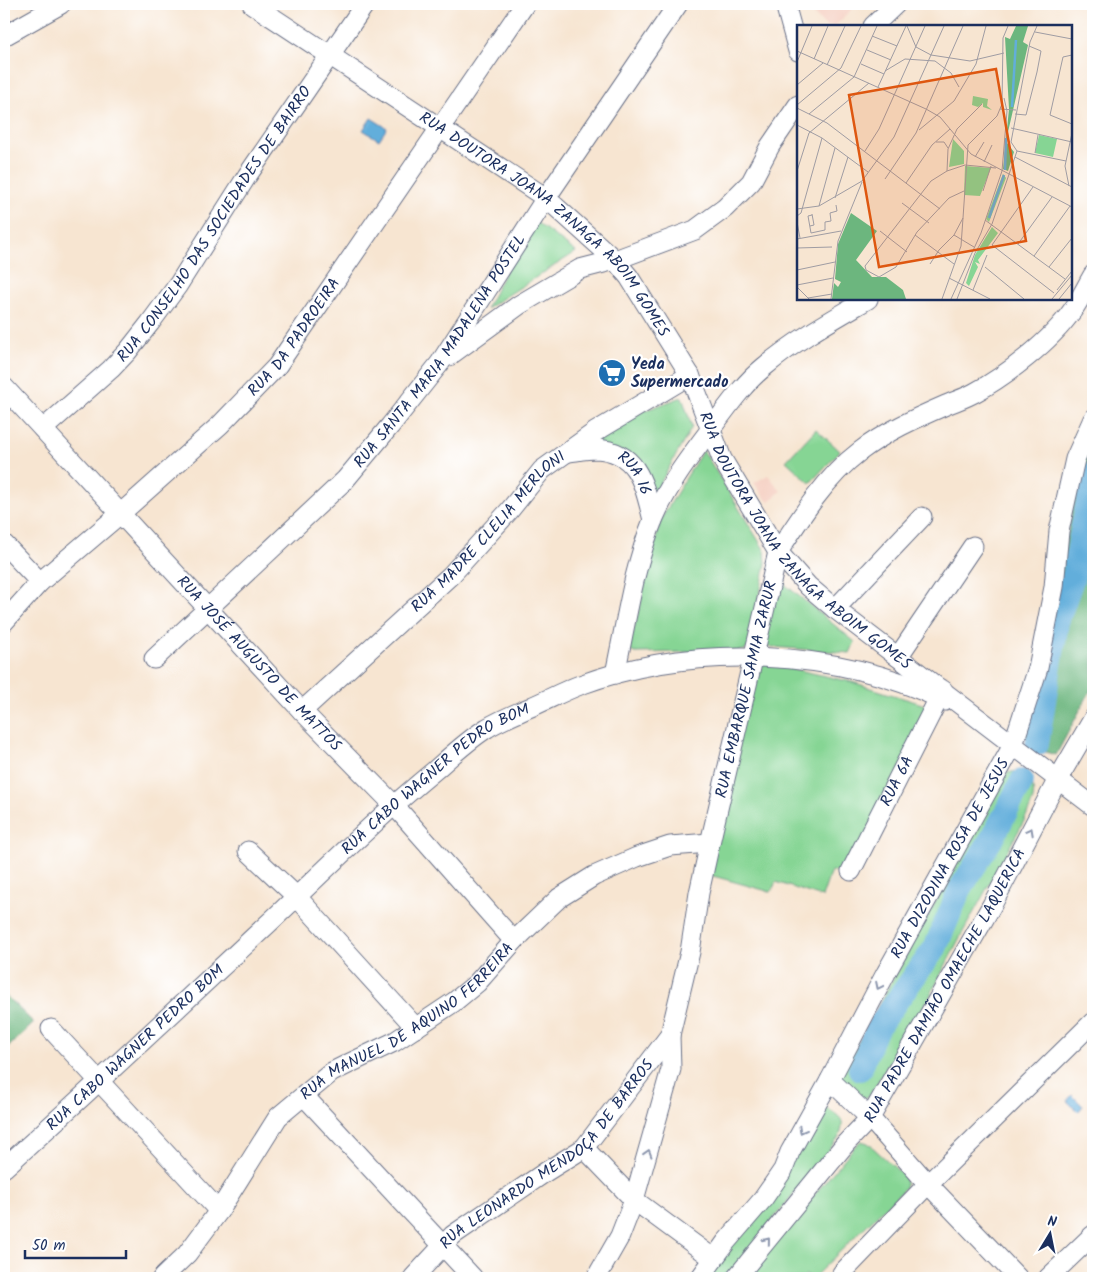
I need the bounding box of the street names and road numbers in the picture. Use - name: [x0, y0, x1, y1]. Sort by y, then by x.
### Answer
- street label: RUA CONSELHO DAS SOCIEDADES DE BAIRRO: [111, 81, 318, 368]
- street label: RUA DOUTORA JOANA ZANAGA ABOIM GOMES: [414, 105, 676, 342]
- street label: RUA SANTA MARIA MADALENA POSTEL: [347, 229, 532, 474]
- street label: RUA DA PADROEIRA: [241, 272, 347, 402]
- street label: RUA DOUTORA JOANA ZANAGA ABOIM GOMES: [693, 408, 917, 676]
- street label: RUA MADRE CLELIA MERLONI: [405, 444, 571, 619]
- street label: RUA 16: [613, 444, 658, 498]
- street label: RUA JOSÉ AUGUSTO DE MATTOS: [171, 570, 348, 757]
- street label: RUA EMBARQUE SAMIA ZARUR: [708, 578, 783, 800]
- street label: RUA CABO WAGNER PEDRO BOM: [335, 696, 534, 861]
- street label: RUA 6A: [873, 751, 920, 811]
- street label: RUA DIZODINA ROSA DE JESUS: [884, 753, 1016, 963]
- street label: RUA PADRE DAMIÃO OMAECHE LAQUERICA: [857, 844, 1032, 1127]
- street label: RUA MANUEL DE AQUINO FERREIRA: [294, 937, 520, 1106]
- street label: RUA CABO WAGNER PEDRO BOM: [40, 958, 230, 1137]
- street label: RUA LEONARDO MENDOÇA DE BARROS: [433, 1054, 660, 1255]

